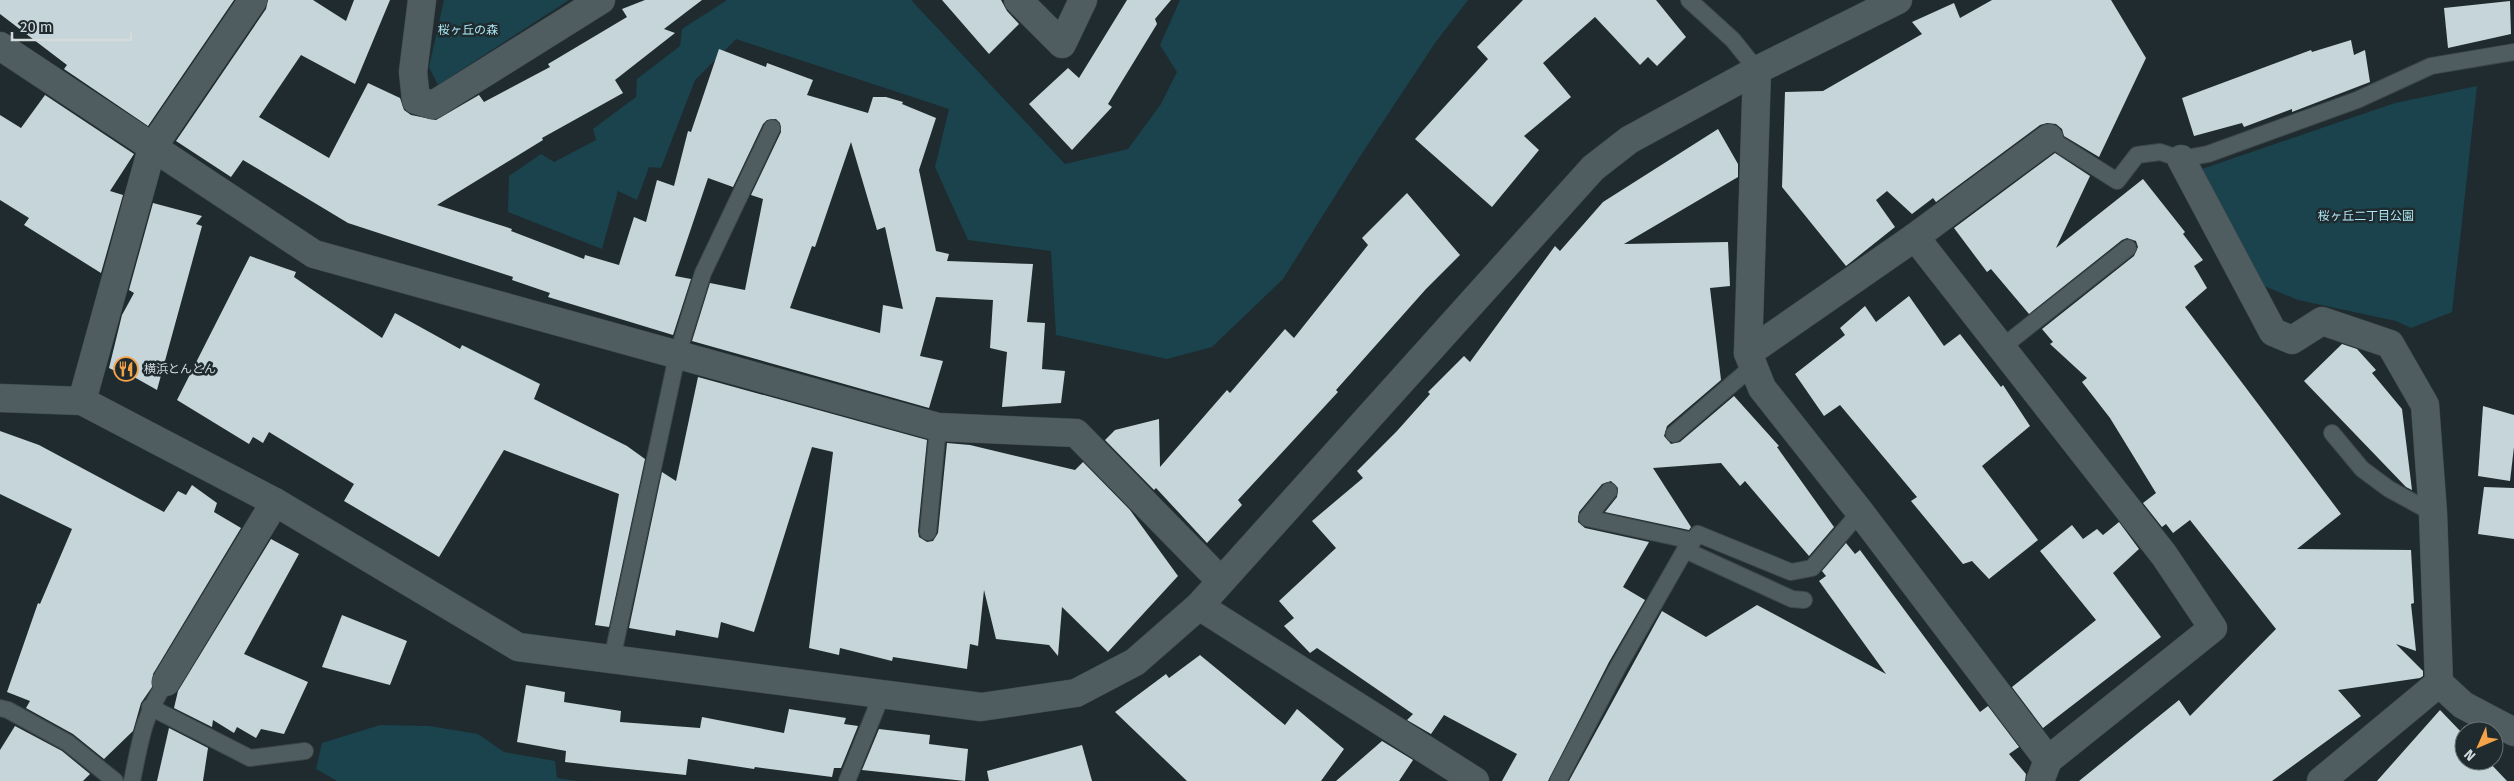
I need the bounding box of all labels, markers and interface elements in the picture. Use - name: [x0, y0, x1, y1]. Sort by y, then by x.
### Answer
- scale bar: [12, 10, 131, 42]
- text: 20 m: [20, 18, 53, 36]
- park label: 桜ヶ丘の森: [438, 23, 498, 37]
- park label: 桜ヶ丘二丁目公園: [2318, 209, 2414, 223]
- restaurant icon: 横浜とんとん: [113, 356, 139, 382]
- place label: 横浜とんとん: [144, 362, 216, 376]
- north arrow: [2454, 721, 2504, 771]
- text: N: [2461, 746, 2479, 764]

